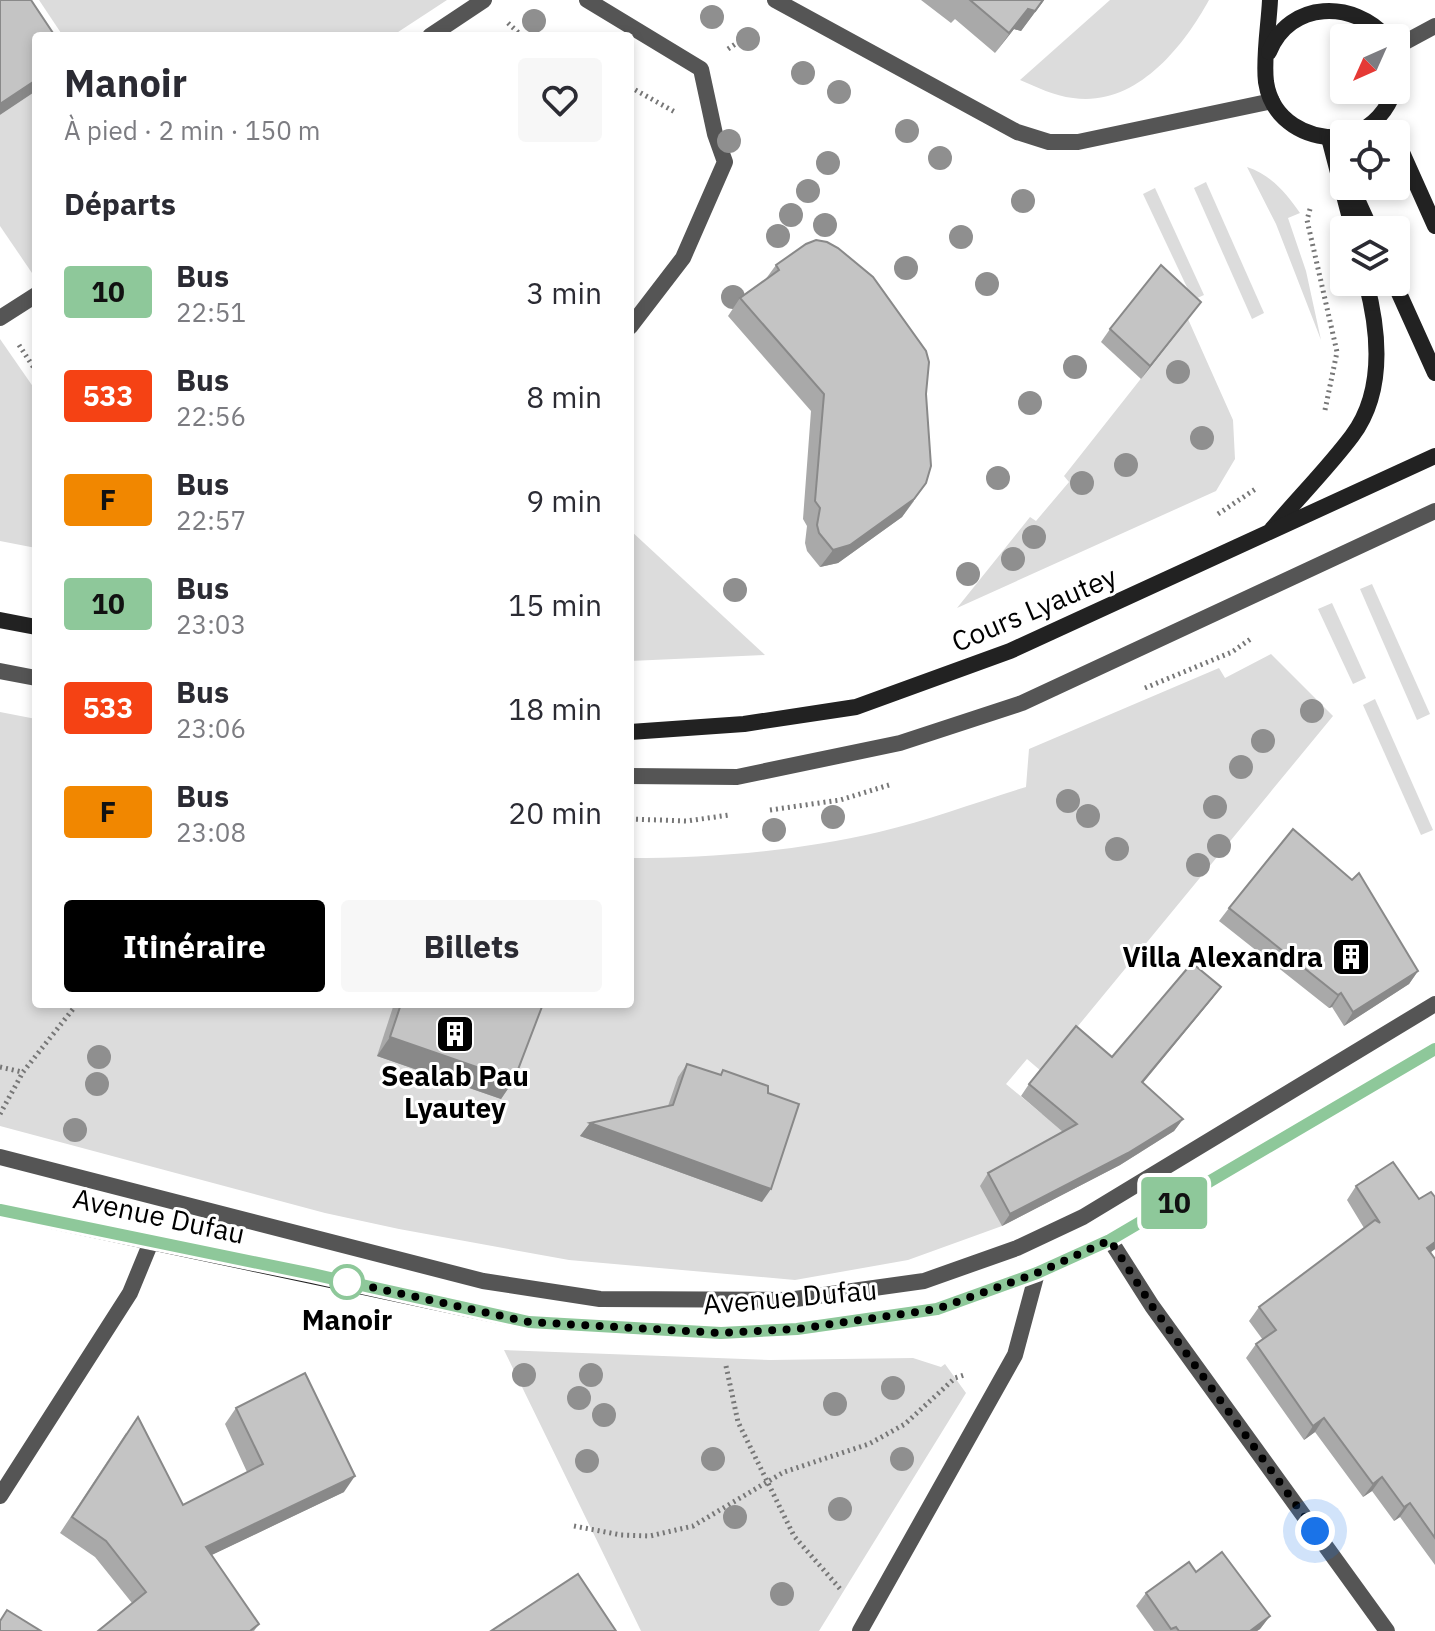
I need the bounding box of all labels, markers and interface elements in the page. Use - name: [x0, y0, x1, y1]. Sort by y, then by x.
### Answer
- north arrow: [1330, 24, 1410, 104]
- map controls: [1330, 24, 1410, 296]
- text: Manoir: [64, 58, 187, 107]
- button: heart: [518, 58, 602, 142]
- text: À pied · 2 min · 150 m: [64, 113, 321, 147]
- button: locate: [1330, 120, 1410, 200]
- text: Départs: [64, 184, 176, 223]
- button: layers: [1330, 216, 1410, 296]
- text: Bus: [176, 256, 229, 295]
- text: 10: [91, 273, 125, 310]
- text: 3 min: [526, 273, 602, 312]
- text: 22:51: [176, 295, 246, 329]
- text: Bus: [176, 360, 229, 399]
- text: 533: [83, 377, 133, 414]
- text: 8 min: [526, 377, 602, 416]
- text: 22:56: [176, 399, 246, 433]
- text: Bus: [176, 464, 229, 503]
- text: F: [100, 481, 116, 518]
- text: 9 min: [526, 481, 602, 520]
- text: 22:57: [176, 503, 246, 537]
- street label: Cours Lyautey: [946, 557, 1122, 660]
- text: Bus: [176, 568, 229, 607]
- text: 10: [91, 585, 125, 622]
- text: 15 min: [508, 585, 602, 624]
- text: 23:03: [176, 607, 246, 641]
- text: Bus: [176, 672, 229, 711]
- text: 533: [83, 689, 133, 726]
- text: 18 min: [508, 689, 602, 728]
- text: 23:06: [176, 711, 246, 745]
- text: Bus: [176, 776, 229, 815]
- text: F: [100, 793, 116, 830]
- text: 20 min: [508, 793, 602, 832]
- text: 23:08: [176, 815, 246, 849]
- button: Itinéraire: [64, 900, 325, 992]
- button: Billets: [341, 900, 602, 992]
- building icon: Villa Alexandra: [1330, 936, 1372, 978]
- place label: Villa Alexandra: [1122, 938, 1323, 975]
- building icon: Sealab Pau Lyautey: [434, 1013, 476, 1055]
- place label: Sealab Pau Lyautey: [381, 1057, 529, 1126]
- line badge: 10: [1138, 1177, 1210, 1229]
- street label: Avenue Dufau: [70, 1179, 248, 1252]
- text: 10: [1157, 1184, 1191, 1221]
- marker: Manoir: [330, 1265, 364, 1299]
- street label: Avenue Dufau: [701, 1270, 879, 1323]
- place label: Manoir: [302, 1301, 392, 1338]
- your location: [1295, 1511, 1335, 1551]

